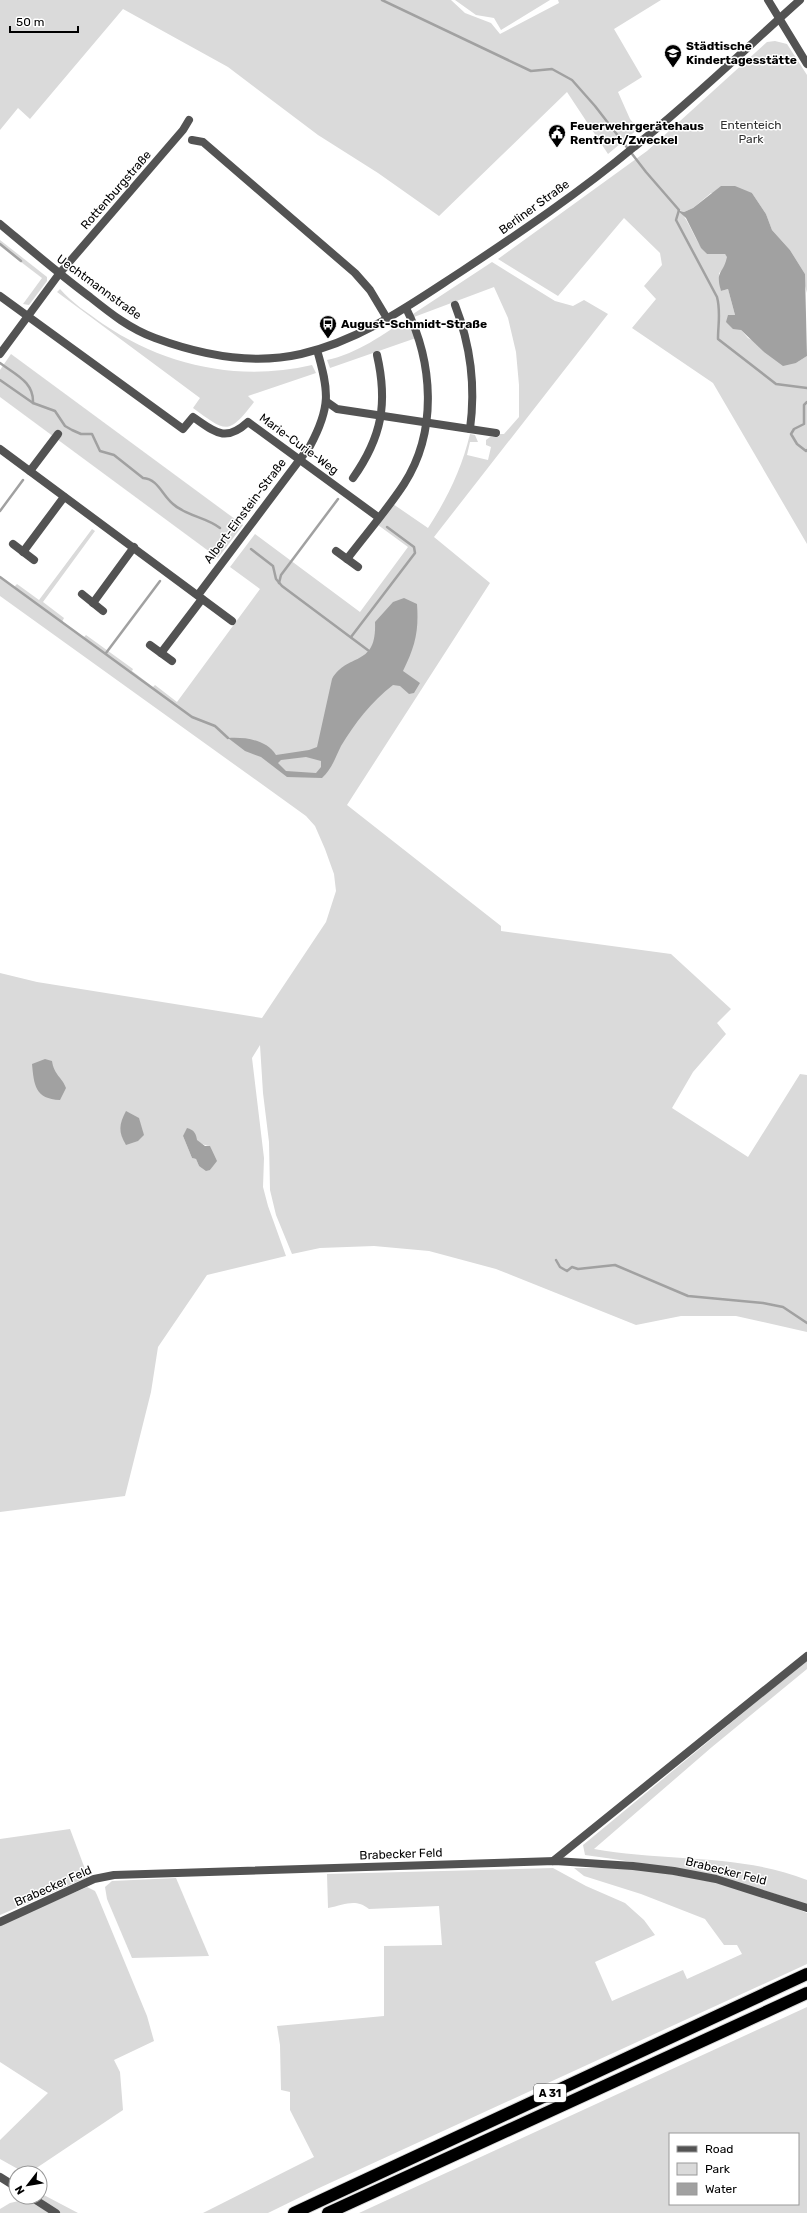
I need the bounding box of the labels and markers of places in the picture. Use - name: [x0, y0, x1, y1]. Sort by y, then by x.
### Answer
- place label: Städtische Kindertagesstätte: [686, 39, 797, 67]
- school or university icon: Städtische Kindertagesstätte: [663, 43, 683, 68]
- place label: Feuerwehrgerätehaus Rentfort/Zweckel: [570, 119, 704, 147]
- public building icon: Feuerwehrgerätehaus Rentfort/Zweckel: [547, 123, 567, 148]
- bus stop icon: August-Schmidt-Straße: [318, 314, 338, 339]
- place label: August-Schmidt-Straße: [341, 317, 487, 331]

